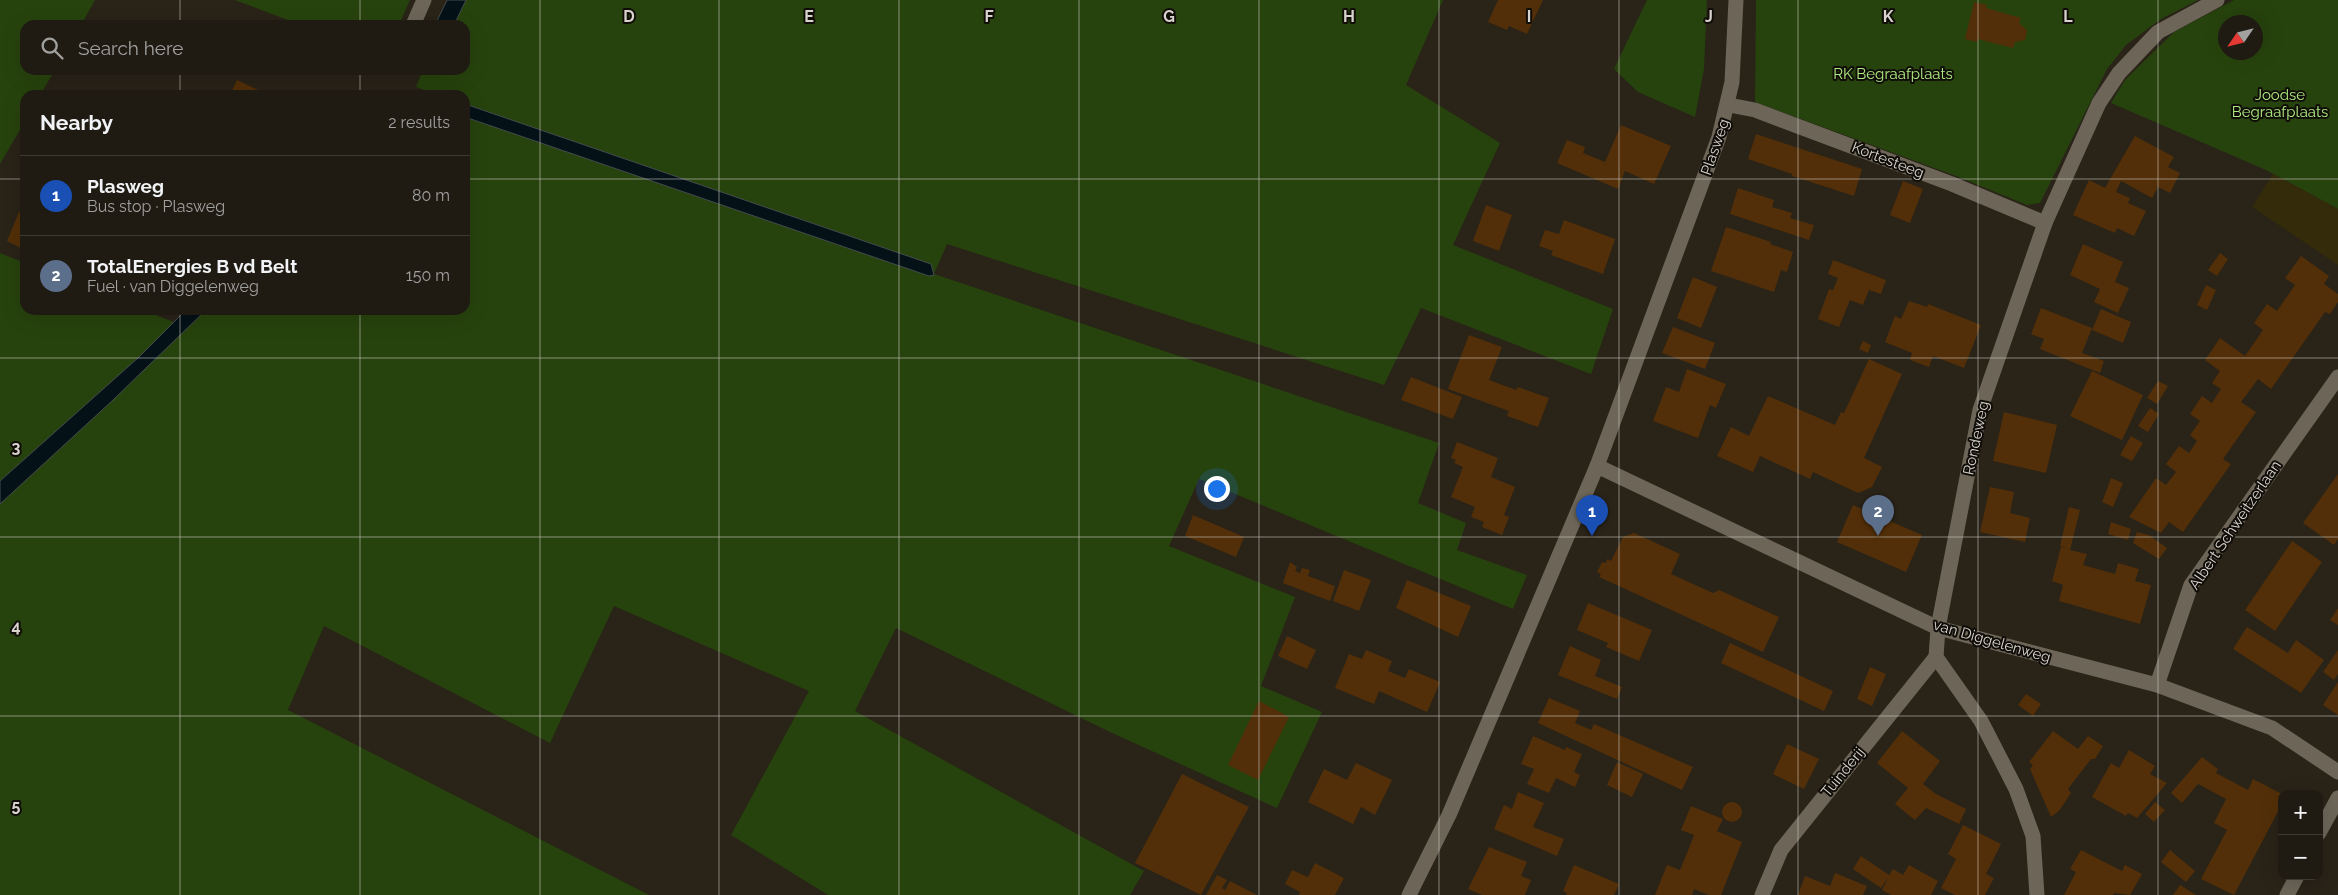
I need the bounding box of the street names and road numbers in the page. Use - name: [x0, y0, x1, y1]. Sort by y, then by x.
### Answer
- street label: Plasweg: [1697, 116, 1733, 178]
- street label: Kortesteeg: [1849, 138, 1927, 182]
- street label: Rondeweg: [1959, 399, 1993, 477]
- street label: Albert Schweitzerlaan: [2185, 457, 2285, 593]
- street label: van Diggelenweg: [1931, 616, 2053, 666]
- street label: Tuinderij: [1817, 743, 1869, 801]

